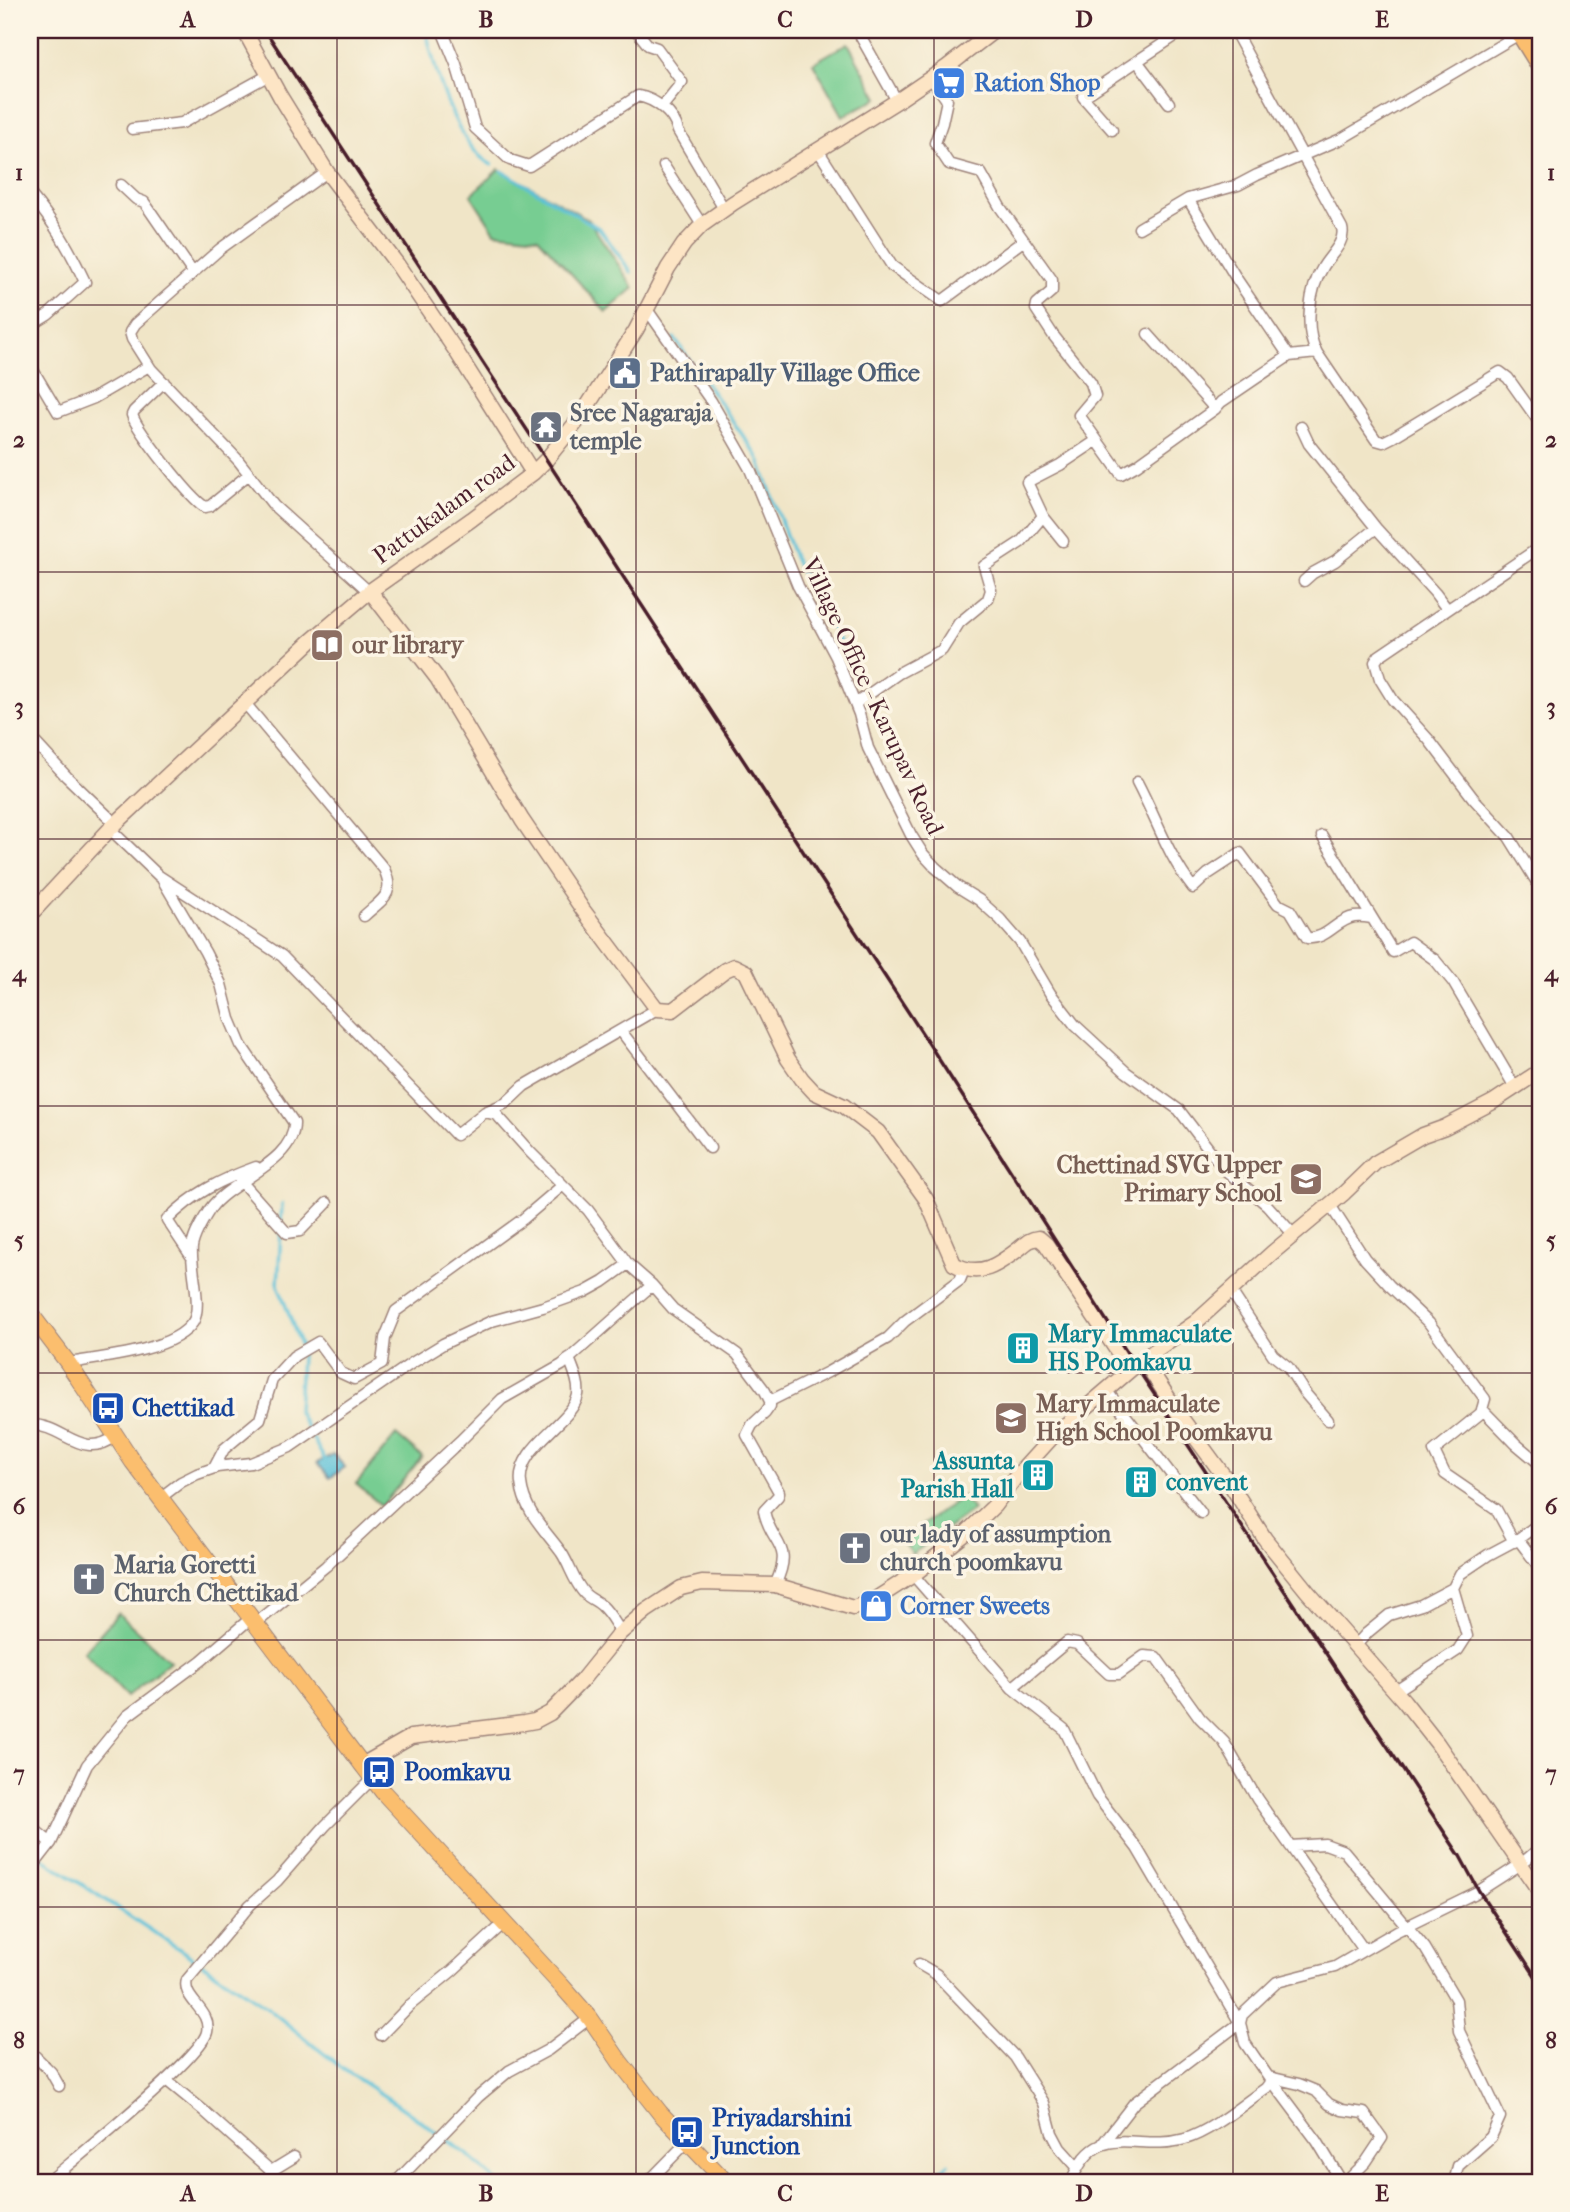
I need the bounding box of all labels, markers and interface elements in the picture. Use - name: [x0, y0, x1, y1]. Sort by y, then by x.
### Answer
- text: A: [179, 6, 197, 33]
- text: B: [479, 6, 494, 33]
- text: C: [777, 6, 793, 33]
- text: D: [1075, 6, 1093, 33]
- text: E: [1375, 6, 1389, 33]
- supermarket icon: Ration Shop: [930, 64, 968, 102]
- place label: Ration Shop: [974, 69, 1100, 97]
- text: 1: [15, 159, 23, 186]
- text: 1: [1547, 159, 1555, 186]
- public building icon: Pathirapally Village Office: [606, 354, 644, 392]
- place label: Pathirapally Village Office: [650, 359, 920, 387]
- place label: Sree Nagaraja temple: [569, 399, 713, 455]
- temple icon: Sree Nagaraja temple: [527, 408, 565, 446]
- text: 2: [13, 426, 25, 453]
- text: 2: [1545, 426, 1557, 453]
- street label: Pattukalam road: [368, 448, 521, 570]
- street label: Village Office - Karupav Road: [796, 552, 950, 840]
- library icon: our library: [308, 626, 346, 664]
- place label: our library: [352, 631, 464, 659]
- text: 3: [14, 693, 24, 720]
- text: 3: [1546, 693, 1556, 720]
- text: 4: [11, 960, 27, 987]
- text: 4: [1543, 960, 1559, 987]
- place label: Chettinad SVG Upper Primary School: [1057, 1151, 1283, 1207]
- school or university icon: Chettinad SVG Upper Primary School: [1287, 1160, 1325, 1198]
- text: 5: [14, 1226, 24, 1253]
- text: 5: [1546, 1226, 1556, 1253]
- place label: Mary Immaculate HS Poomkavu: [1048, 1320, 1232, 1376]
- building icon: Mary Immaculate HS Poomkavu: [1004, 1329, 1042, 1367]
- bus stop icon: Chettikad: [89, 1389, 127, 1427]
- place label: Mary Immaculate High School Poomkavu: [1036, 1390, 1273, 1446]
- place label: Chettikad: [132, 1394, 235, 1422]
- school or university icon: Mary Immaculate High School Poomkavu: [992, 1399, 1030, 1437]
- place label: Assunta Parish Hall: [901, 1447, 1015, 1503]
- building icon: Assunta Parish Hall: [1019, 1456, 1057, 1494]
- building icon: convent: [1122, 1463, 1160, 1501]
- place label: convent: [1166, 1468, 1248, 1496]
- text: 6: [13, 1493, 26, 1520]
- text: 6: [1545, 1493, 1558, 1520]
- place label: our lady of assumption church poomkavu: [880, 1520, 1112, 1576]
- church icon: our lady of assumption church poomkavu: [836, 1529, 874, 1567]
- place label: Maria Goretti Church Chettikad: [114, 1551, 299, 1607]
- church icon: Maria Goretti Church Chettikad: [70, 1560, 108, 1598]
- shop icon: Corner Sweets: [857, 1587, 895, 1625]
- place label: Corner Sweets: [900, 1592, 1050, 1620]
- bus stop icon: Poomkavu: [360, 1753, 398, 1791]
- place label: Poomkavu: [404, 1758, 511, 1786]
- text: 7: [12, 1760, 25, 1787]
- text: 7: [1544, 1760, 1557, 1787]
- text: 8: [13, 2027, 25, 2054]
- text: 8: [1545, 2027, 1557, 2054]
- place label: Priyadarshini Junction: [710, 2104, 853, 2160]
- bus stop icon: Priyadarshini Junction: [668, 2113, 706, 2151]
- text: A: [179, 2180, 197, 2207]
- text: B: [479, 2180, 494, 2207]
- text: C: [777, 2180, 793, 2207]
- text: D: [1075, 2180, 1093, 2207]
- text: E: [1375, 2180, 1389, 2207]

